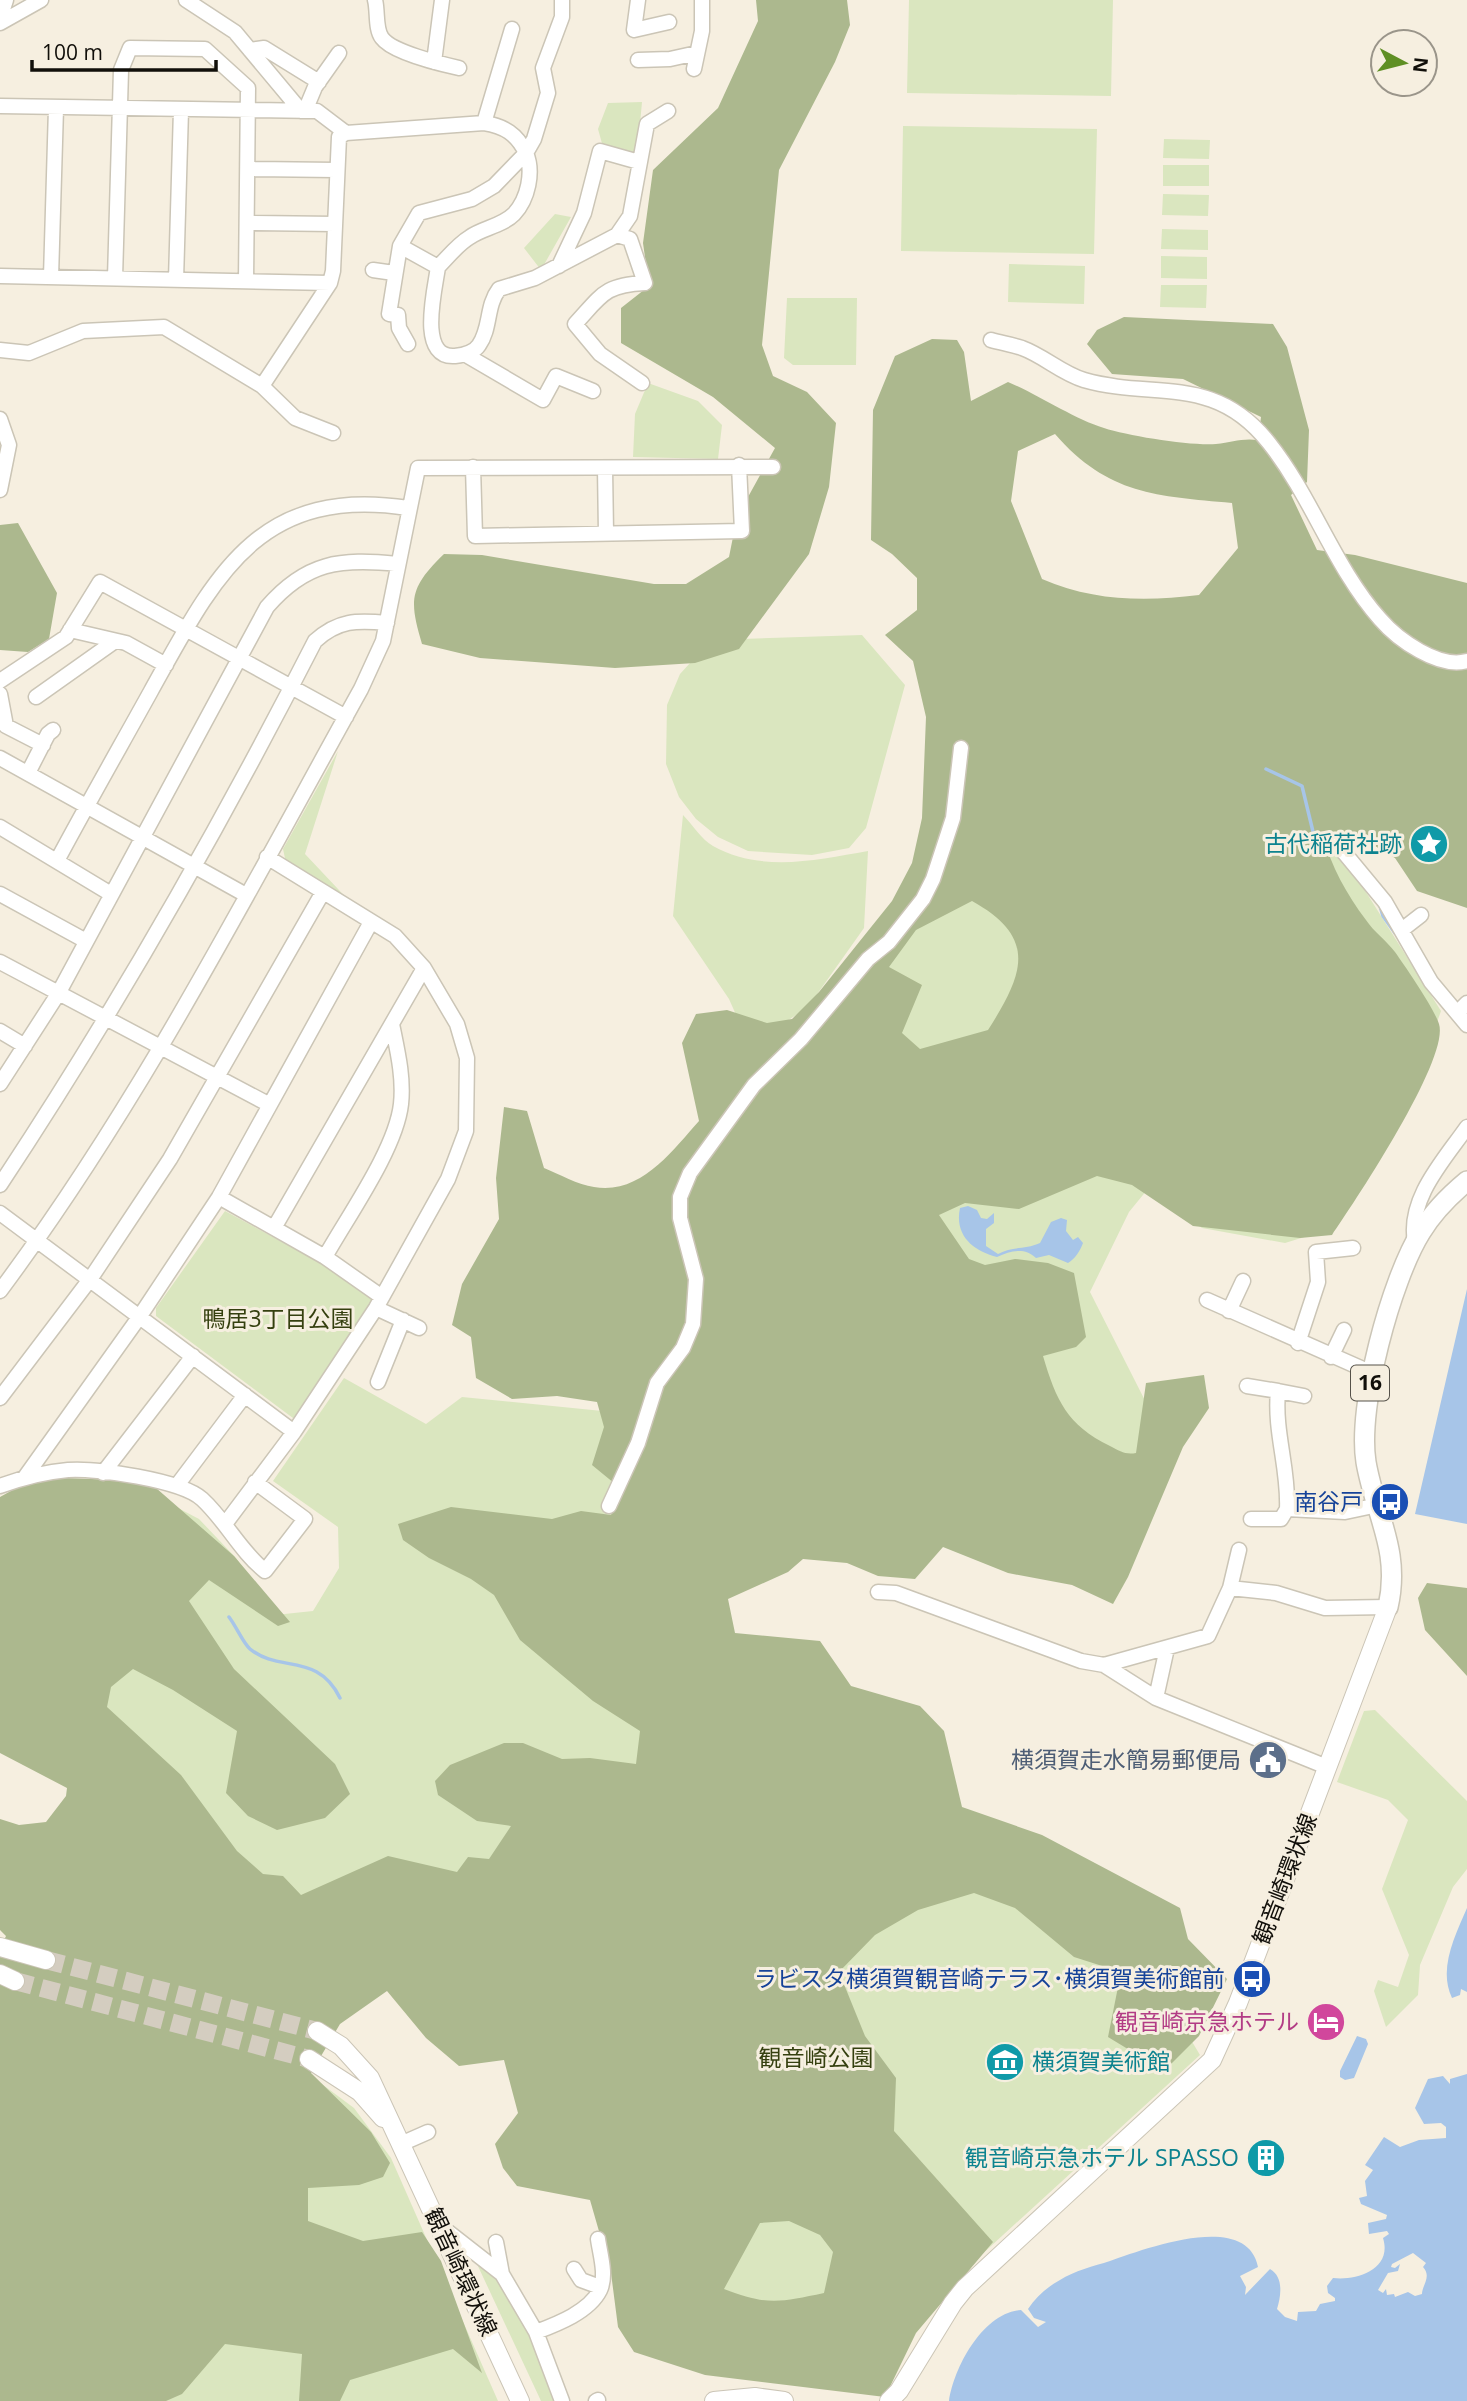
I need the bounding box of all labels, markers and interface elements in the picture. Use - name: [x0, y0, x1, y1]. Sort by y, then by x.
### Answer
- scale bar: [32, 28, 215, 72]
- north arrow: [1369, 28, 1439, 98]
- text: 100 m: [42, 38, 103, 66]
- text: N: [1407, 56, 1435, 74]
- place icon: 古代稲荷社跡: [1408, 823, 1450, 865]
- place label: 古代稲荷社跡: [1264, 827, 1402, 859]
- park label: 鴨居3丁目公園: [202, 1302, 354, 1334]
- road number: 16: [1351, 1366, 1389, 1400]
- bus stop icon: 南谷戸: [1369, 1481, 1411, 1523]
- place label: 南谷戸: [1294, 1485, 1363, 1517]
- public building icon: 横須賀走水簡易郵便局: [1247, 1739, 1289, 1781]
- place label: 横須賀走水簡易郵便局: [1011, 1743, 1241, 1775]
- street label: 観音崎環状線: [1244, 1808, 1324, 1949]
- bus stop icon: ラビスタ横須賀観音崎テラス･横須賀美術館前: [1231, 1958, 1273, 2000]
- place label: ラビスタ横須賀観音崎テラス･横須賀美術館前: [754, 1962, 1225, 1994]
- hotel icon: 観音崎京急ホテル: [1305, 2001, 1347, 2043]
- place label: 観音崎京急ホテル: [1115, 2005, 1299, 2037]
- park label: 観音崎公園: [759, 2041, 874, 2073]
- museum icon: 横須賀美術館: [984, 2041, 1026, 2083]
- place label: 横須賀美術館: [1032, 2045, 1170, 2077]
- building icon: 観音崎京急ホテル SPASSO: [1245, 2137, 1287, 2179]
- place label: 観音崎京急ホテル SPASSO: [965, 2141, 1239, 2173]
- street label: 観音崎環状線: [418, 2202, 506, 2341]

